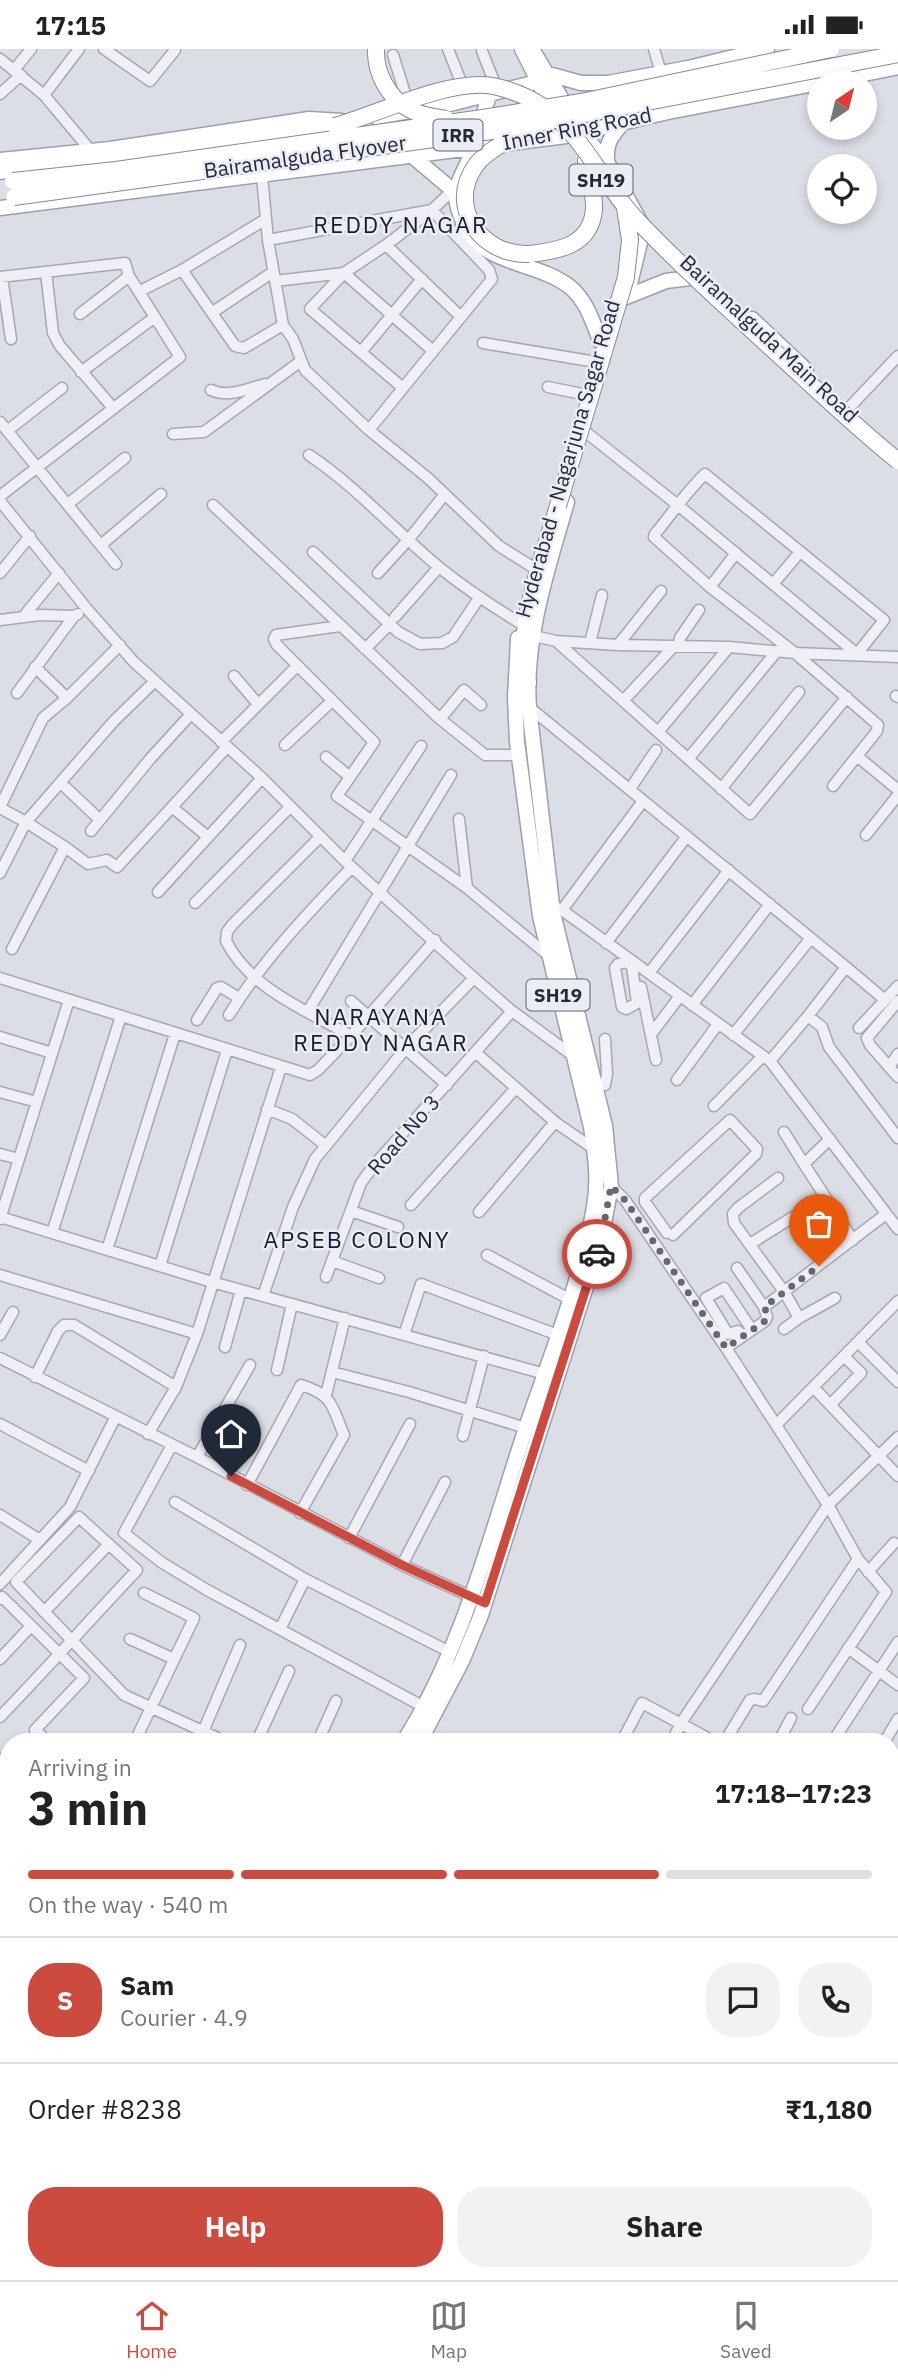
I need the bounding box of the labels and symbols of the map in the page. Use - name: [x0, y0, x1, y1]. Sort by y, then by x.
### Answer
- north arrow: [807, 70, 877, 140]
- street label: Inner Ring Road: [500, 100, 654, 156]
- road number: IRR: [434, 120, 482, 151]
- street label: Bairamalguda Flyover: [202, 128, 408, 184]
- road number: SH19: [570, 165, 632, 195]
- district label: REDDY NAGAR: [313, 209, 489, 239]
- street label: Bairamalguda Main Road: [674, 248, 865, 428]
- street label: Hyderabad - Nagarjuna Sagar Road: [508, 296, 626, 621]
- road number: SH19: [526, 979, 590, 1011]
- district label: NARAYANA REDDY NAGAR: [293, 1001, 469, 1057]
- street label: Road No 3: [361, 1088, 446, 1180]
- pin: [789, 1194, 849, 1266]
- courier: [562, 1219, 632, 1289]
- district label: APSEB COLONY: [263, 1224, 451, 1254]
- pin: [201, 1404, 261, 1476]

